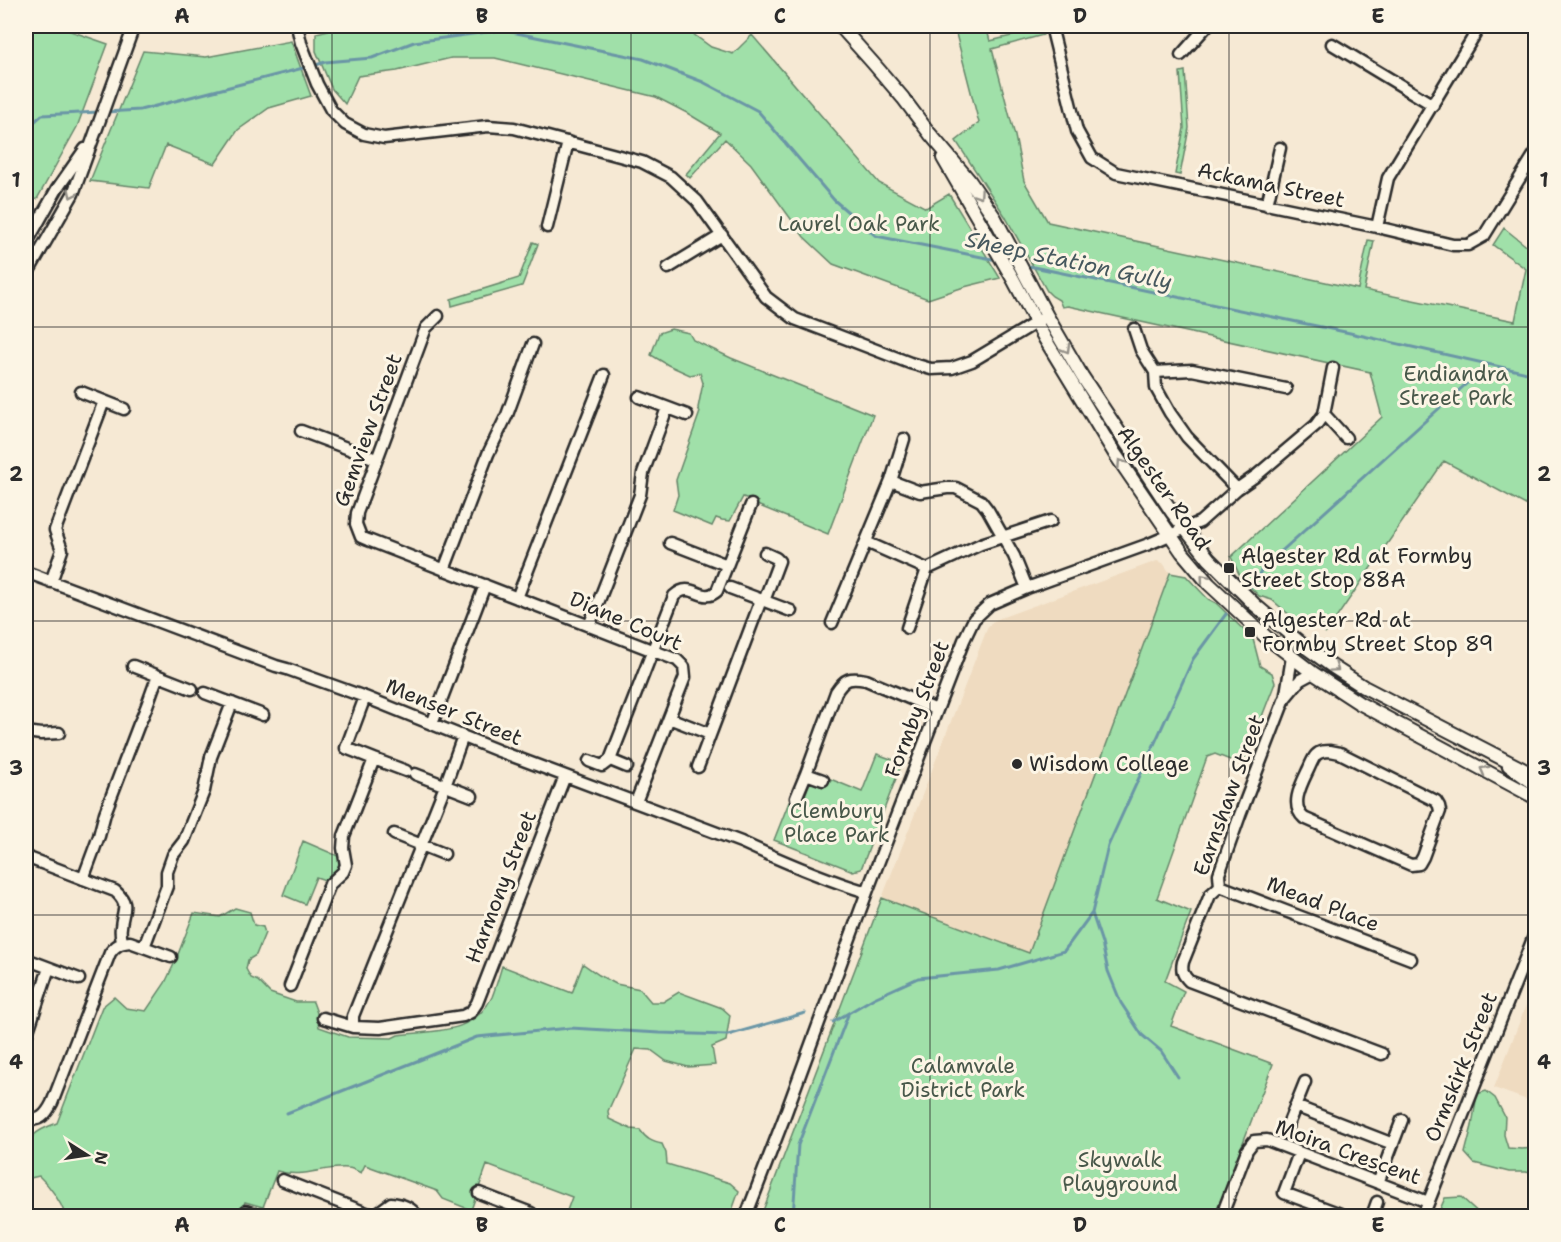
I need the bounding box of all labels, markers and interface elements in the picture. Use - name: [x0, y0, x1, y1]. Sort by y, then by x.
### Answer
- text: A: [174, 3, 190, 29]
- text: B: [476, 3, 488, 29]
- text: C: [774, 3, 786, 29]
- text: D: [1073, 3, 1087, 29]
- text: E: [1371, 3, 1385, 29]
- street label: Ackama Street: [1195, 156, 1347, 214]
- text: 1: [11, 167, 21, 193]
- text: 1: [1539, 167, 1549, 193]
- one-way arrow: [67, 187, 79, 198]
- one-way arrow: [972, 189, 983, 200]
- park label: Laurel Oak Park: [778, 210, 940, 238]
- water label: Sheep Station Gully: [963, 224, 1175, 297]
- one-way arrow: [1059, 343, 1071, 353]
- street label: Gemview Street: [327, 350, 409, 510]
- park label: Endiandra Street Park: [1399, 360, 1513, 412]
- street label: Algester Road: [1111, 420, 1217, 556]
- one-way arrow: [1117, 459, 1128, 470]
- text: 2: [9, 461, 23, 487]
- text: 2: [1537, 461, 1551, 487]
- place label: Algester Rd at Formby Street Stop 88A: [1241, 542, 1472, 594]
- marker: Algester Rd at Formby Street Stop 88A: [1222, 561, 1236, 575]
- one-way arrow: [1200, 574, 1211, 585]
- street label: Diane Court: [565, 585, 687, 657]
- place label: Algester Rd at Formby Street Stop 89: [1262, 606, 1493, 658]
- marker: Algester Rd at Formby Street Stop 89: [1243, 625, 1257, 639]
- street label: Formby Street: [878, 637, 956, 781]
- one-way arrow: [1328, 661, 1339, 672]
- street label: Menser Street: [382, 672, 526, 752]
- street label: Earnshaw Street: [1187, 710, 1271, 880]
- place label: Wisdom College: [1029, 750, 1189, 778]
- text: 3: [9, 755, 23, 781]
- text: 3: [1537, 755, 1551, 781]
- marker: Wisdom College: [1010, 757, 1024, 771]
- one-way arrow: [1480, 766, 1490, 777]
- park label: Clembury Place Park: [784, 797, 890, 849]
- street label: Harmony Street: [459, 807, 543, 967]
- street label: Mead Place: [1263, 870, 1383, 938]
- street label: Ormskirk Street: [1418, 988, 1504, 1146]
- text: 4: [9, 1049, 23, 1075]
- text: 4: [1537, 1049, 1551, 1075]
- park label: Calamvale District Park: [901, 1052, 1025, 1104]
- street label: Moira Crescent: [1271, 1113, 1425, 1191]
- north arrow: [57, 1125, 117, 1185]
- park label: Skywalk Playground: [1062, 1146, 1178, 1198]
- text: N: [90, 1150, 113, 1166]
- text: A: [174, 1212, 190, 1238]
- text: B: [476, 1212, 488, 1238]
- text: C: [774, 1212, 786, 1238]
- text: D: [1073, 1212, 1087, 1238]
- text: E: [1371, 1212, 1385, 1238]

